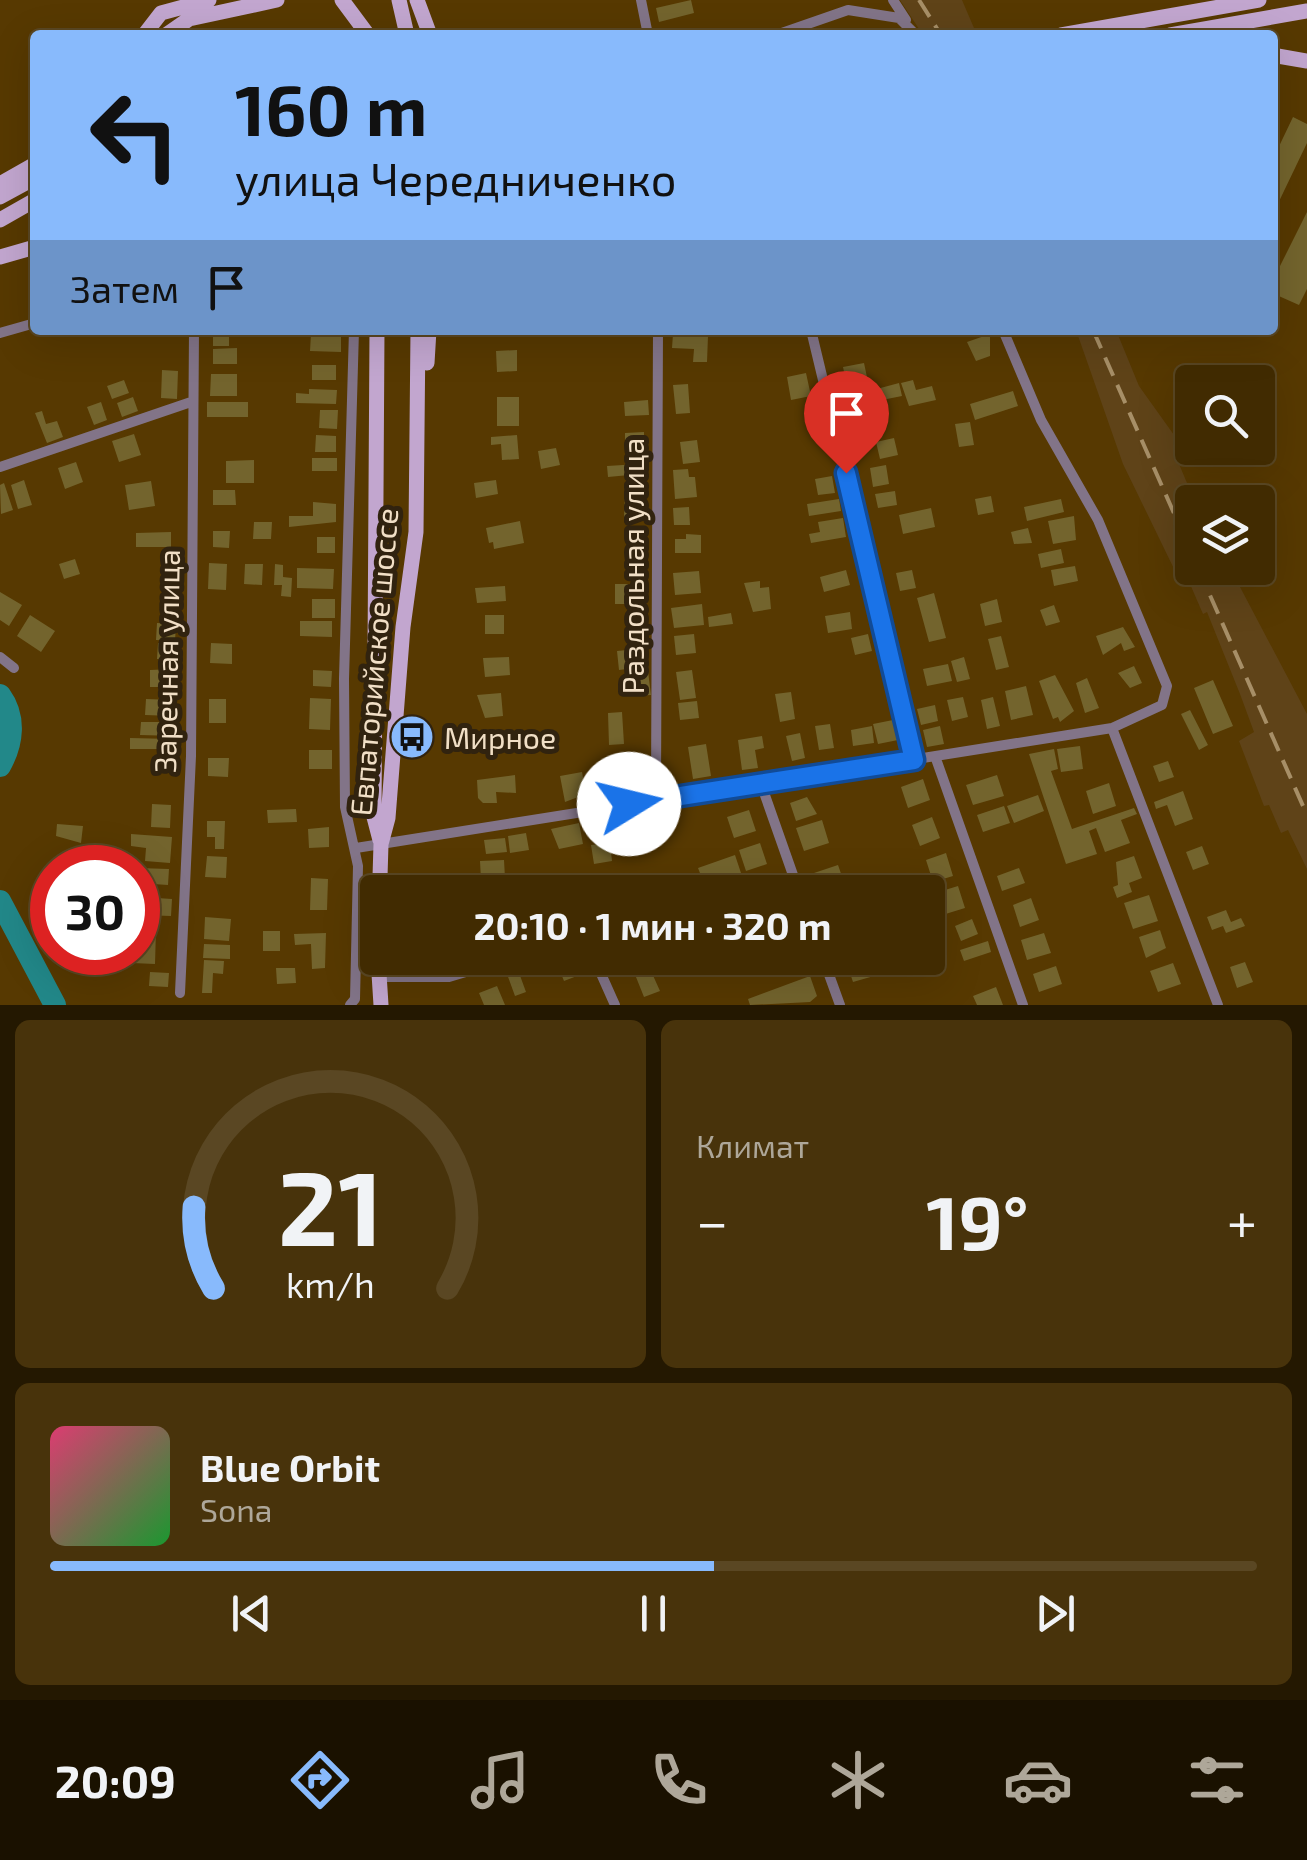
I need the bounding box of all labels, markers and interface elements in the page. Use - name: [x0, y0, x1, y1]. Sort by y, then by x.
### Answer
- text: 160 m: [235, 66, 428, 150]
- icon: left: [70, 70, 200, 200]
- text: улица Чередниченко: [235, 151, 676, 205]
- icon: arrive: [199, 260, 254, 315]
- text: Затем: [70, 265, 179, 311]
- map controls: [1175, 365, 1275, 585]
- button: search: [1175, 365, 1275, 465]
- pin: [804, 371, 889, 474]
- icon: arrive: [819, 386, 874, 441]
- street label: Раздольная улица: [614, 438, 651, 694]
- button: layers: [1175, 485, 1275, 585]
- street label: Евпаторийское шоссе: [342, 507, 404, 817]
- street label: Заречная улица: [146, 549, 187, 773]
- bus stop icon: Мирное: [389, 714, 435, 760]
- place label: Мирное: [444, 719, 556, 755]
- position arrow: [577, 752, 681, 856]
- speed limit sign: 30: [30, 845, 160, 975]
- text: 20:10 · 1 мин · 320 m: [473, 902, 832, 948]
- text: Климат: [696, 1126, 809, 1164]
- text: 21: [278, 1142, 383, 1267]
- text: 19°: [926, 1175, 1029, 1265]
- text: −: [696, 1187, 728, 1253]
- text: +: [1227, 1187, 1257, 1253]
- text: km/h: [286, 1262, 375, 1305]
- text: Blue Orbit: [200, 1444, 380, 1490]
- text: Sona: [200, 1490, 272, 1528]
- icon: previous: [224, 1586, 279, 1641]
- icon: pause: [626, 1586, 681, 1641]
- icon: next: [1028, 1586, 1083, 1641]
- icon: directions: [285, 1745, 355, 1815]
- icon: music: [465, 1745, 535, 1815]
- icon: phone: [644, 1745, 714, 1815]
- icon: climate: [823, 1745, 893, 1815]
- icon: car: [1003, 1745, 1073, 1815]
- icon: filters: [1182, 1745, 1252, 1815]
- text: 20:09: [55, 1753, 176, 1807]

